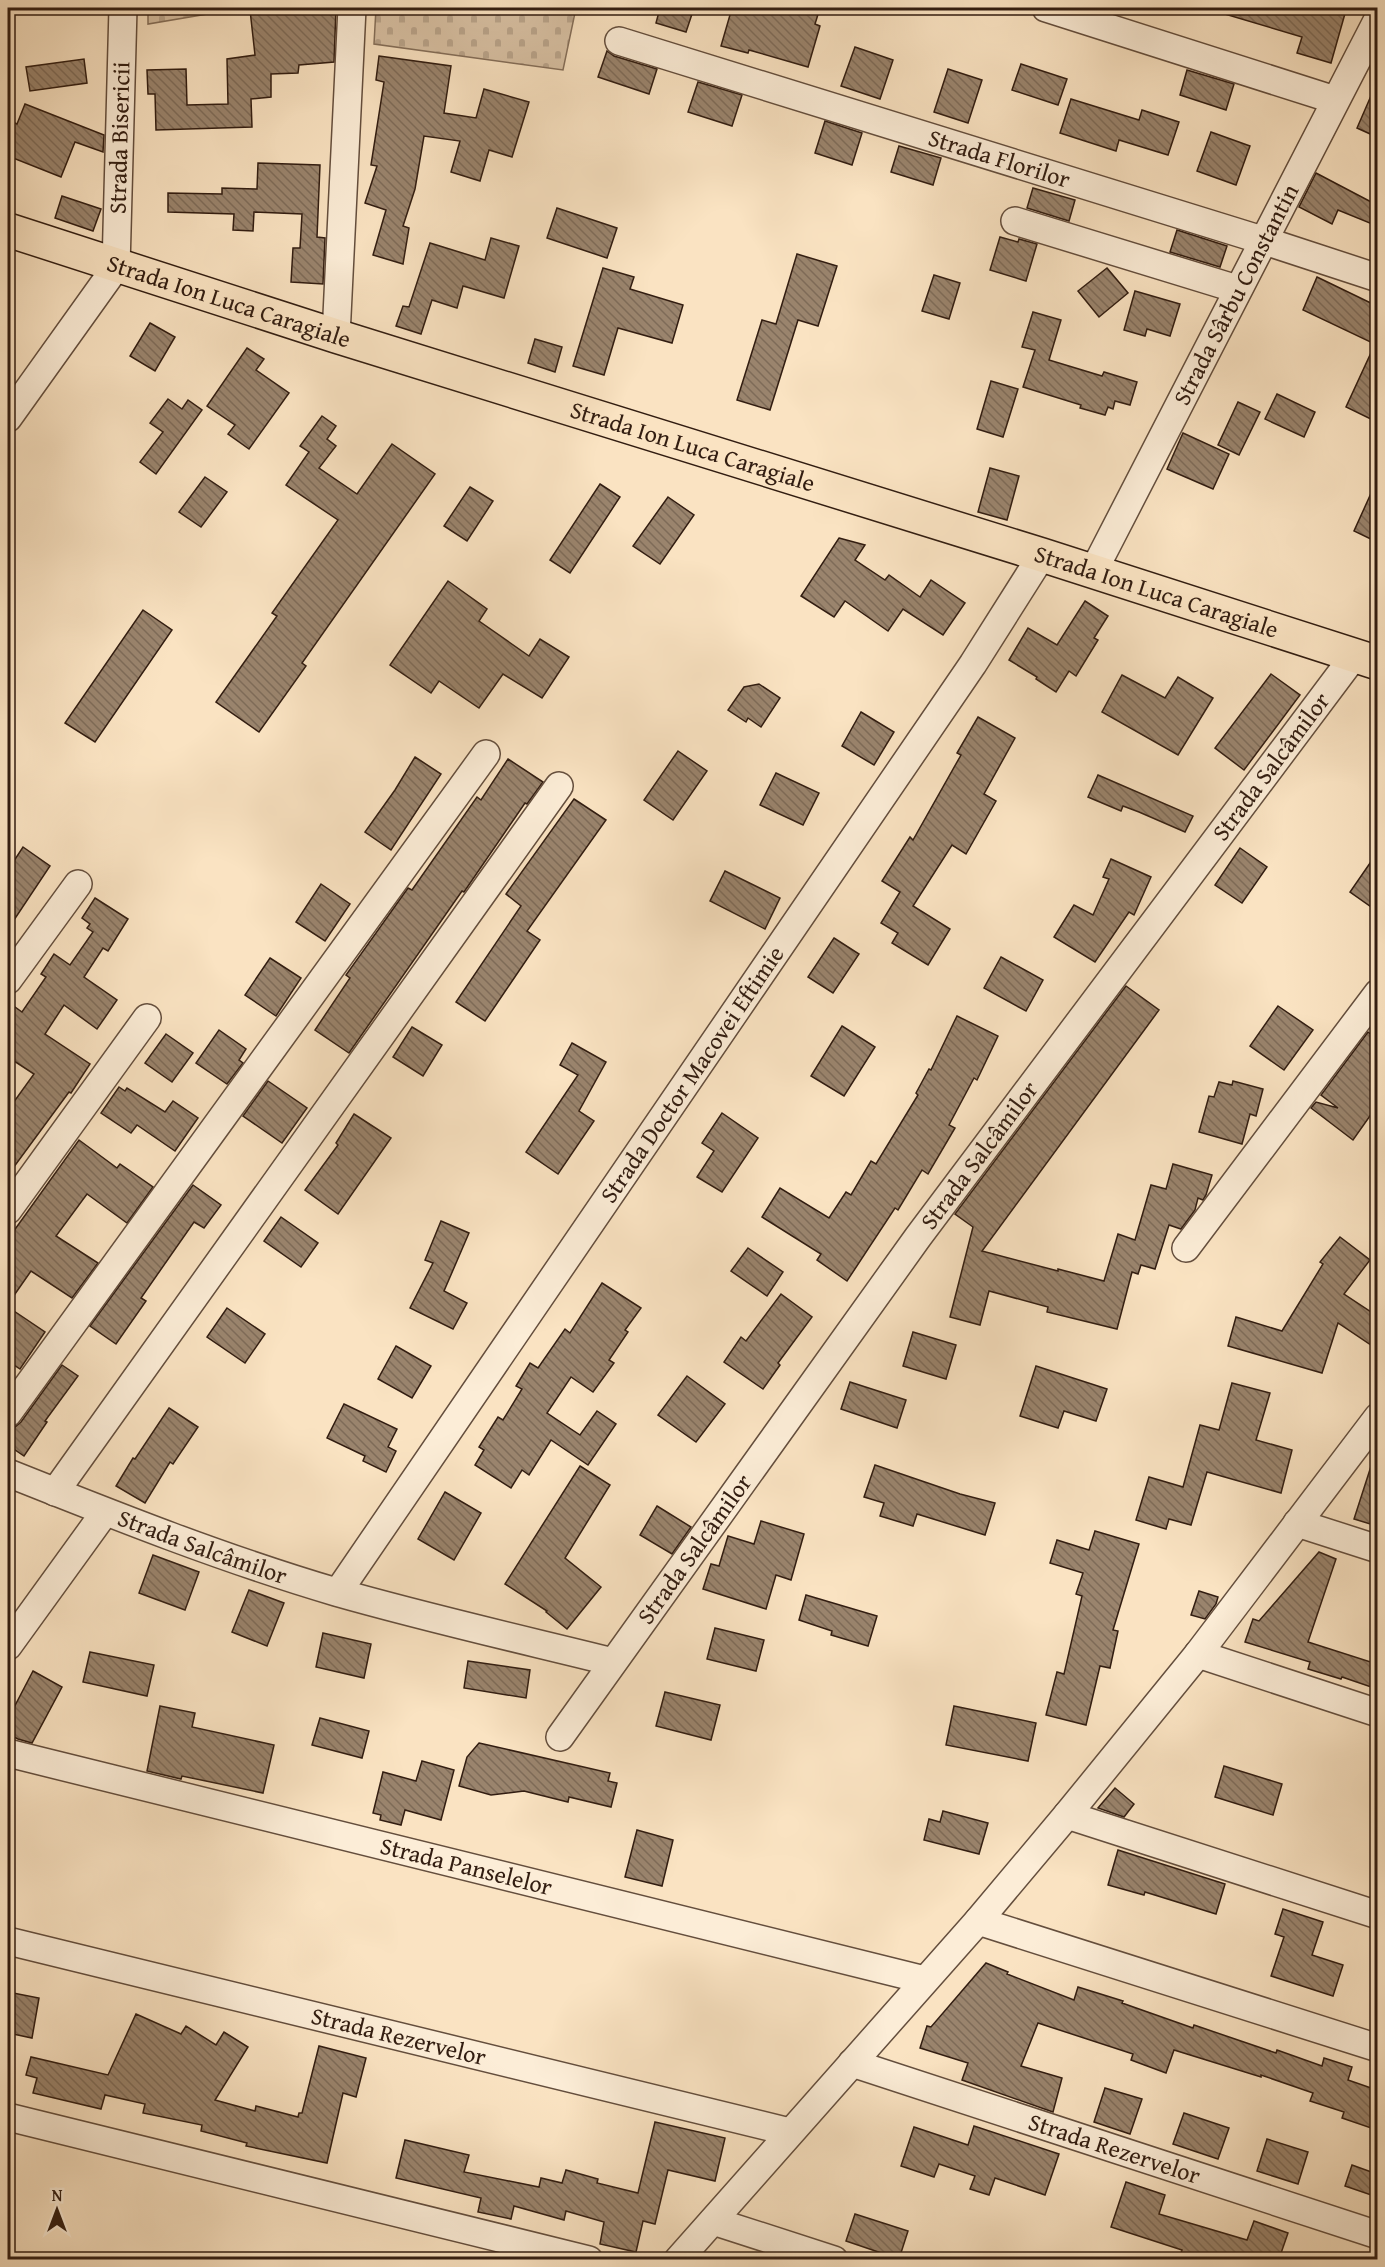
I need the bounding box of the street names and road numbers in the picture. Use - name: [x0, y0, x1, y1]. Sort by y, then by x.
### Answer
- street label: Strada Bisericii: [99, 61, 139, 214]
- street label: Strada Florilor: [924, 120, 1075, 197]
- street label: Strada Sârbu Constantin: [1164, 177, 1307, 411]
- street label: Strada Ion Luca Caragiale: [102, 245, 355, 357]
- street label: Strada Ion Luca Caragiale: [566, 392, 819, 501]
- street label: Strada Ion Luca Caragiale: [1030, 536, 1283, 647]
- street label: Strada Salcâmilor: [1203, 685, 1338, 848]
- street label: Strada Doctor Macovei Eftimie: [591, 939, 792, 1210]
- street label: Strada Salcâmilor: [912, 1073, 1046, 1237]
- street label: Strada Salcâmilor: [628, 1466, 760, 1631]
- street label: Strada Salcâmilor: [113, 1500, 292, 1593]
- street label: Strada Panselelor: [377, 1828, 556, 1904]
- street label: Strada Rezervelor: [308, 1998, 490, 2074]
- street label: Strada Rezervelor: [1024, 2104, 1205, 2193]

